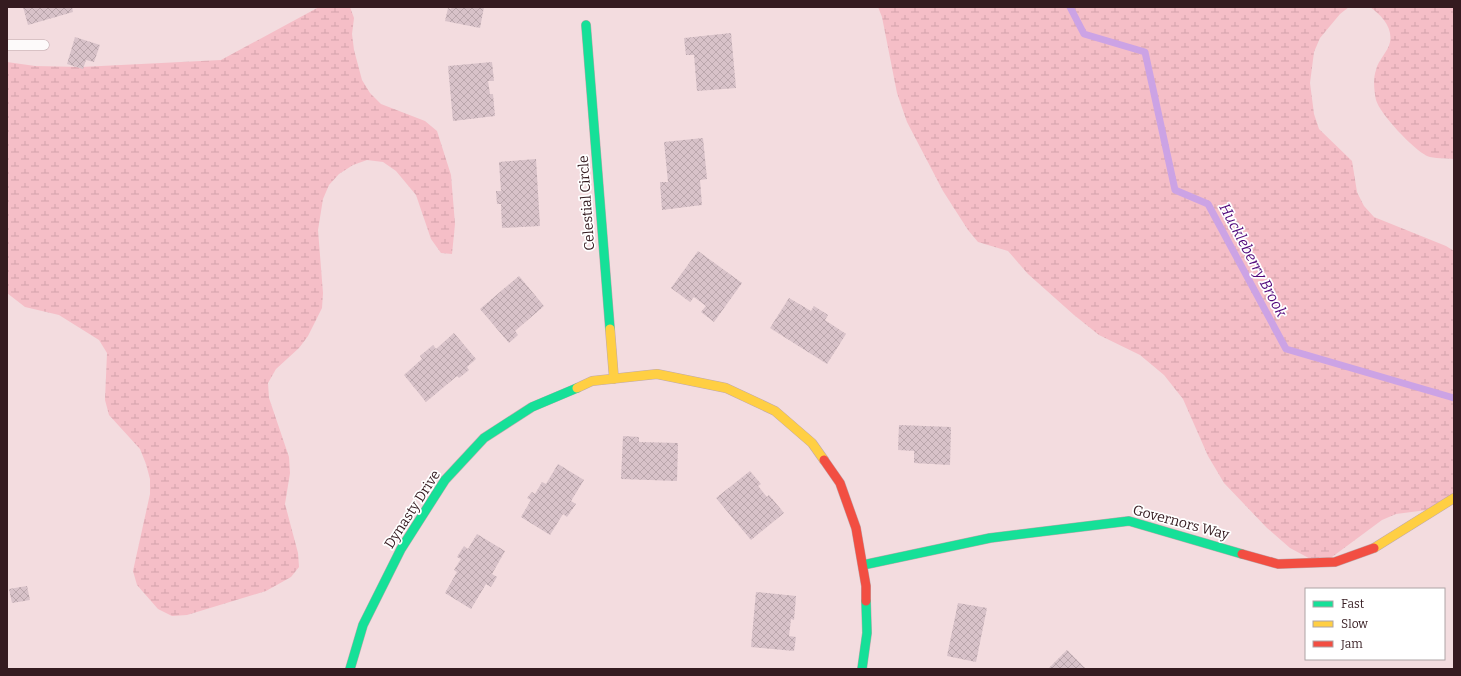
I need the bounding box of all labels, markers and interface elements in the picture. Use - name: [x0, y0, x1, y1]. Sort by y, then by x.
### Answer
- street label: Celestial Circle: [575, 155, 598, 251]
- water label: Huckleberry Brook: [1215, 200, 1291, 321]
- street label: Dynasty Drive: [381, 467, 444, 552]
- street label: Governors Way: [1131, 501, 1231, 544]
- legend: [1305, 588, 1445, 660]
- text: Fast: [1341, 597, 1365, 611]
- text: Slow: [1341, 617, 1368, 631]
- text: Jam: [1340, 637, 1363, 651]

